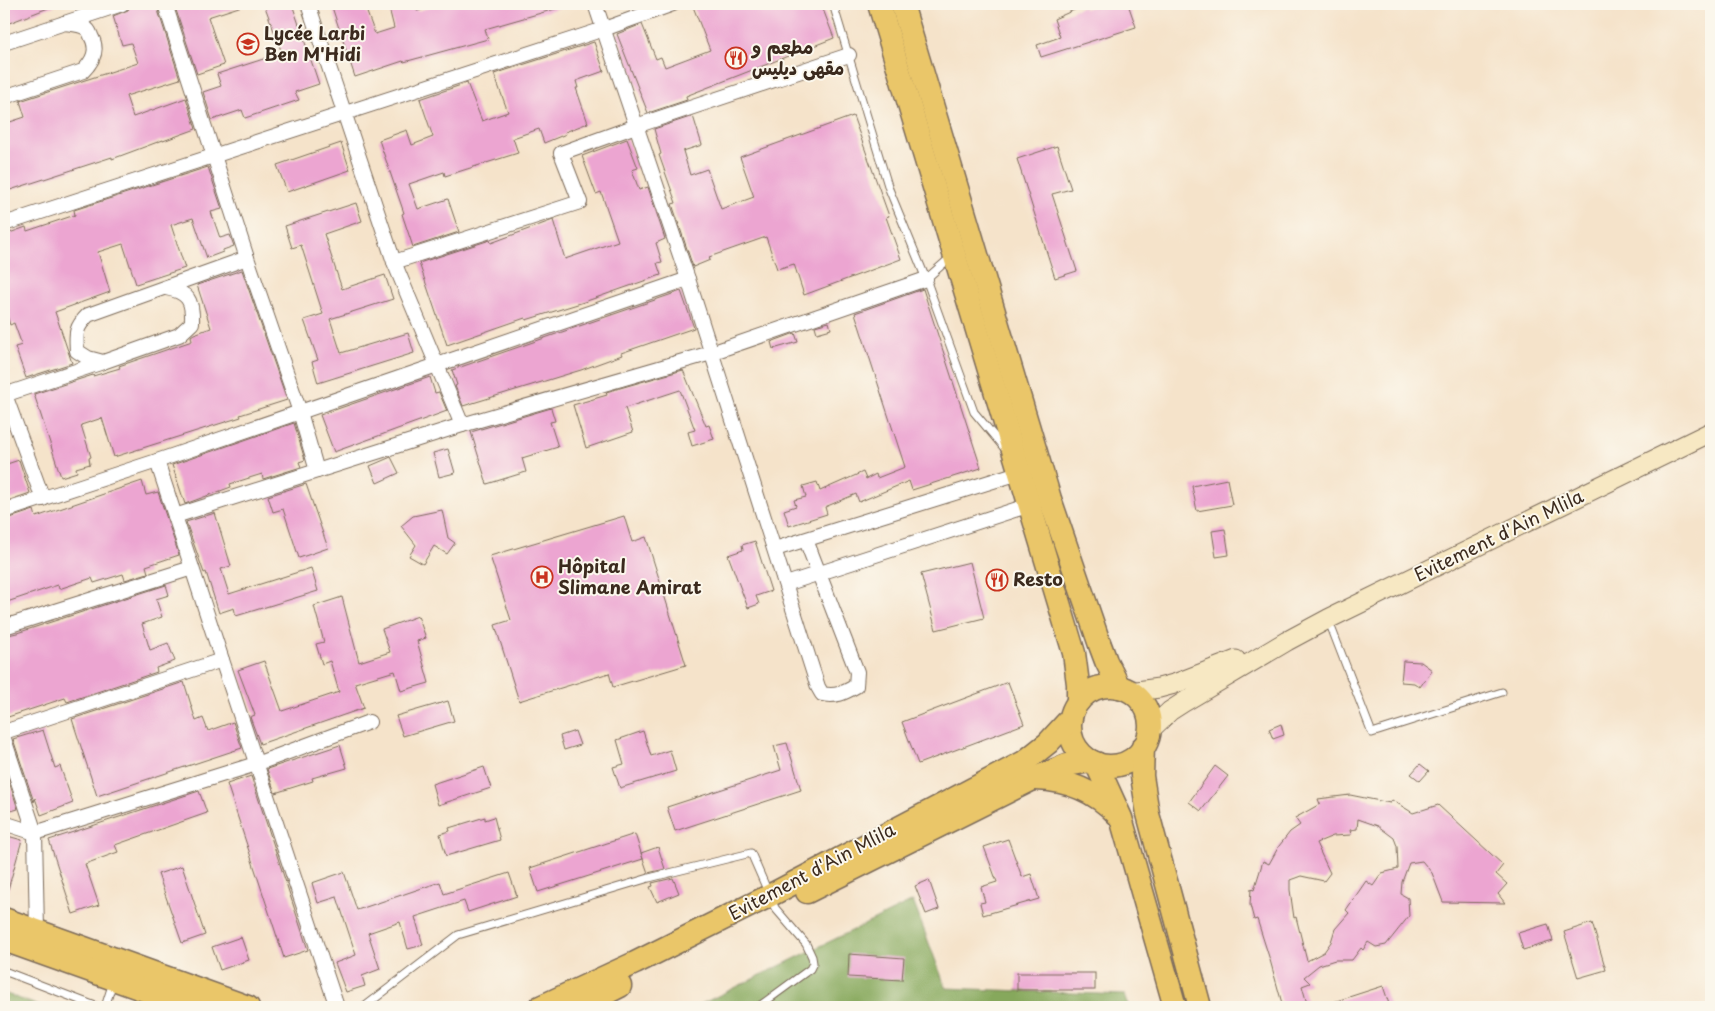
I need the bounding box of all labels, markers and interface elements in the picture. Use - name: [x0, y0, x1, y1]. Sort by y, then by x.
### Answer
- place label: Lycée Larbi Ben M'Hidi: [264, 19, 365, 67]
- school or university icon: Lycée Larbi Ben M'Hidi: [236, 32, 260, 56]
- place label: مطعم و مقهى ديليس: [750, 33, 844, 81]
- restaurant icon: مطعم و مقهى ديليس: [724, 46, 748, 70]
- street label: Evitement d'Ain Mlila: [1409, 482, 1588, 587]
- place label: Hôpital Slimane Amirat: [558, 552, 702, 600]
- hospital icon: Hôpital Slimane Amirat: [530, 565, 554, 589]
- place label: Resto: [1013, 565, 1063, 592]
- restaurant icon: Resto: [985, 568, 1009, 592]
- street label: Evitement d'Ain Mlila: [723, 815, 900, 926]

